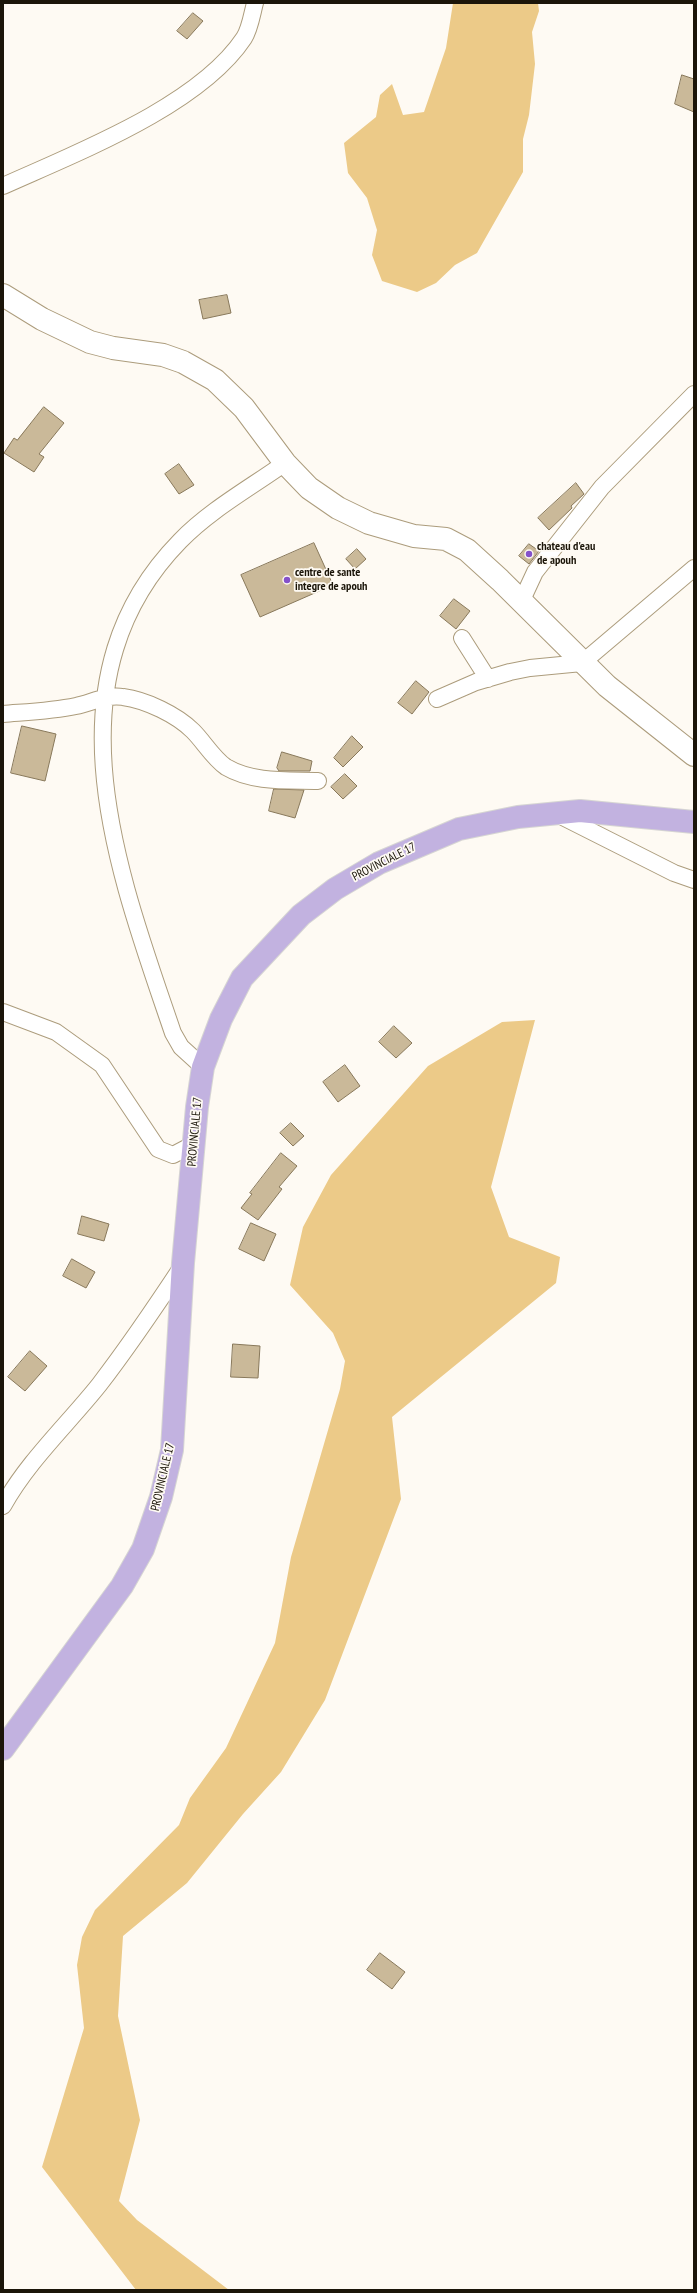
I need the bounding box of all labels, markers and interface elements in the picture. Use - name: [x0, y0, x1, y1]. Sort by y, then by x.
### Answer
- place label: chateau d'eau de apouh: [537, 540, 595, 568]
- marker: chateau d'eau de apouh: [524, 549, 534, 559]
- place label: centre de sante integre de apouh: [295, 566, 367, 594]
- marker: centre de sante integre de apouh: [282, 575, 292, 585]
- street label: PROVINCIALE 17: [350, 840, 418, 884]
- street label: PROVINCIALE 17: [185, 1097, 205, 1167]
- street label: PROVINCIALE 17: [148, 1442, 178, 1512]

